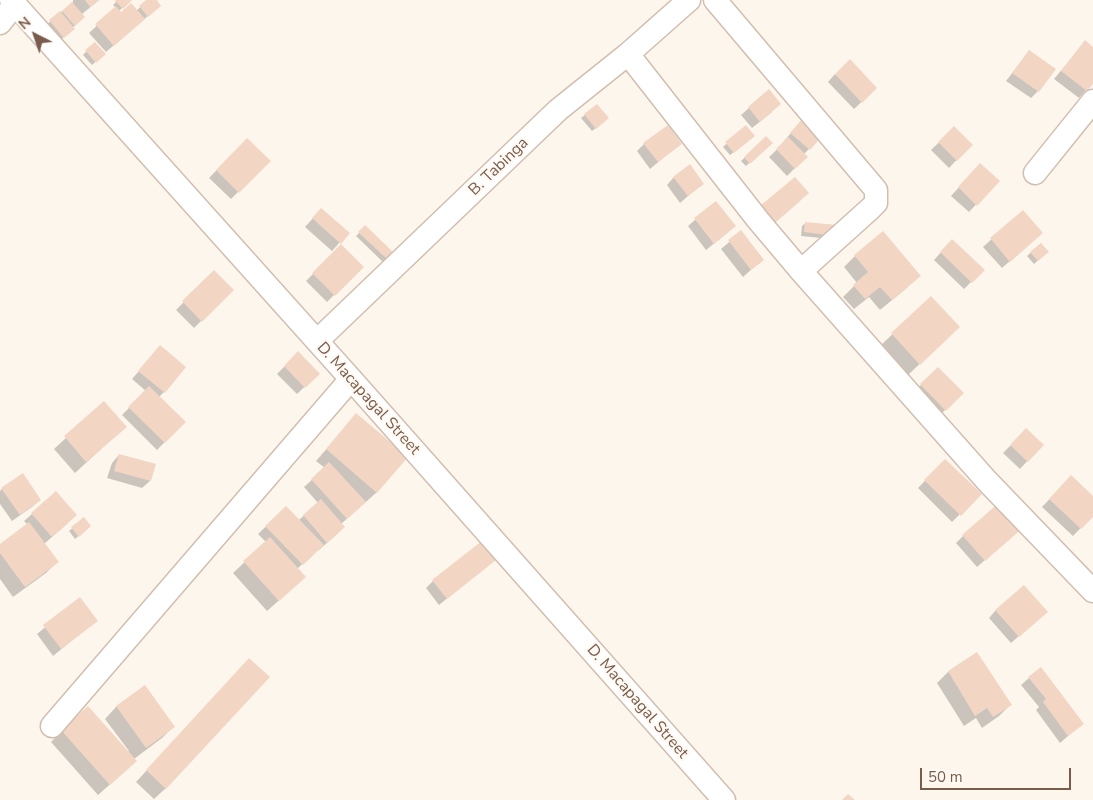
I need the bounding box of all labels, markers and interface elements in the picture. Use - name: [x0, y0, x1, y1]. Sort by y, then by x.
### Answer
- north arrow: [10, 10, 60, 60]
- text: N: [15, 13, 35, 34]
- street label: B. Tabinga: [465, 134, 533, 200]
- street label: D. Macapagal Street: [312, 339, 424, 459]
- street label: D. Macapagal Street: [582, 641, 692, 763]
- scale bar: [923, 758, 1074, 790]
- text: 50 m: [928, 767, 963, 787]

